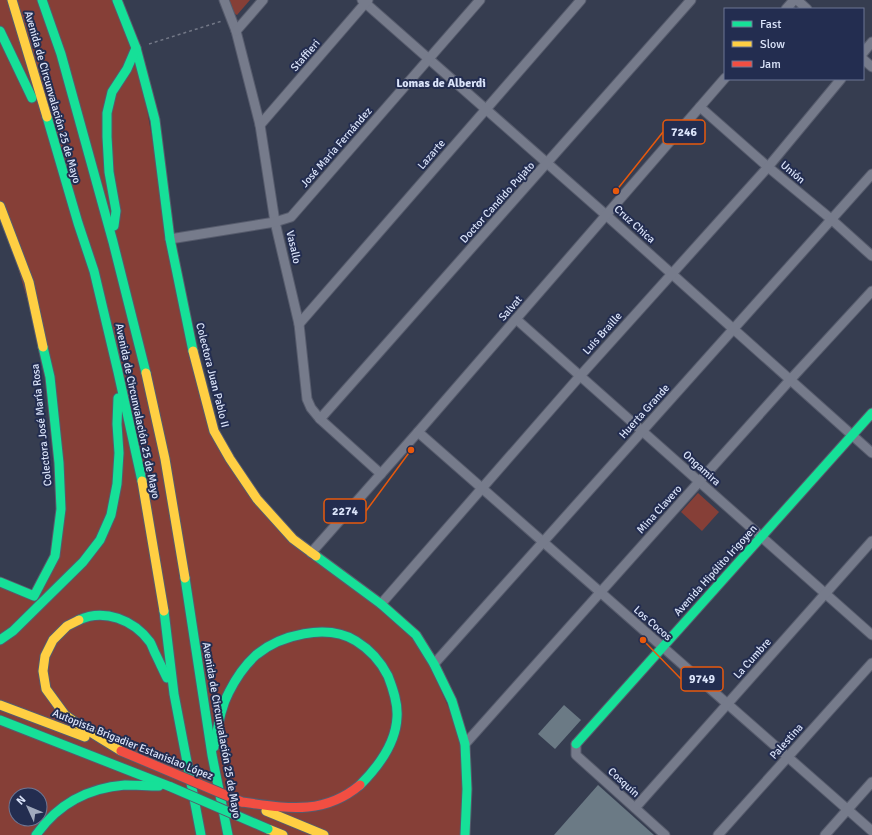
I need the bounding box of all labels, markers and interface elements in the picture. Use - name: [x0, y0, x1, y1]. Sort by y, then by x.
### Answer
- legend: [724, 8, 864, 80]
- street label: Avenida de Circunvalación 25 de Mayo: [22, 9, 83, 185]
- text: Fast: [760, 17, 781, 32]
- street label: Staffieri: [288, 37, 323, 74]
- text: Slow: [760, 37, 785, 52]
- text: Jam: [760, 57, 781, 72]
- district label: Lomas de Alberdi: [396, 76, 486, 91]
- street label: José María Fernández: [298, 105, 375, 190]
- callout: 7246: [663, 120, 705, 144]
- text: 7246: [671, 125, 697, 140]
- street label: Lazarte: [415, 137, 448, 172]
- street label: Unión: [778, 158, 808, 186]
- street label: Doctor Candido Pujato: [457, 159, 537, 246]
- street label: Cruz Chica: [612, 203, 658, 246]
- street label: Vasallo: [283, 229, 304, 265]
- street label: Salvat: [496, 293, 525, 324]
- street label: Luis Braille: [580, 309, 625, 357]
- street label: Colectora Juan Pablo II: [193, 321, 232, 429]
- street label: Avenida de Circunvalación 25 de Mayo: [113, 322, 163, 500]
- street label: Colectora José María Rosa: [29, 363, 54, 487]
- street label: Huerta Grande: [616, 381, 672, 441]
- street label: Ongamira: [680, 448, 723, 489]
- street label: Mina Clavero: [634, 482, 685, 536]
- callout: 2274: [324, 499, 366, 523]
- text: 2274: [332, 504, 358, 519]
- street label: Avenida Hipólito Irigoyen: [671, 522, 760, 619]
- street label: Los Cocos: [631, 603, 675, 644]
- street label: La Cumbre: [731, 635, 774, 681]
- street label: Avenida de Circunvalación 25 de Mayo: [200, 641, 243, 820]
- callout: 9749: [681, 667, 723, 691]
- text: 9749: [689, 672, 715, 687]
- street label: Autopista Brigadier Estanislao López: [51, 706, 215, 783]
- street label: Palestina: [767, 721, 806, 762]
- street label: Cosquín: [605, 765, 642, 800]
- north arrow: [8, 787, 48, 827]
- text: N: [14, 793, 29, 808]

